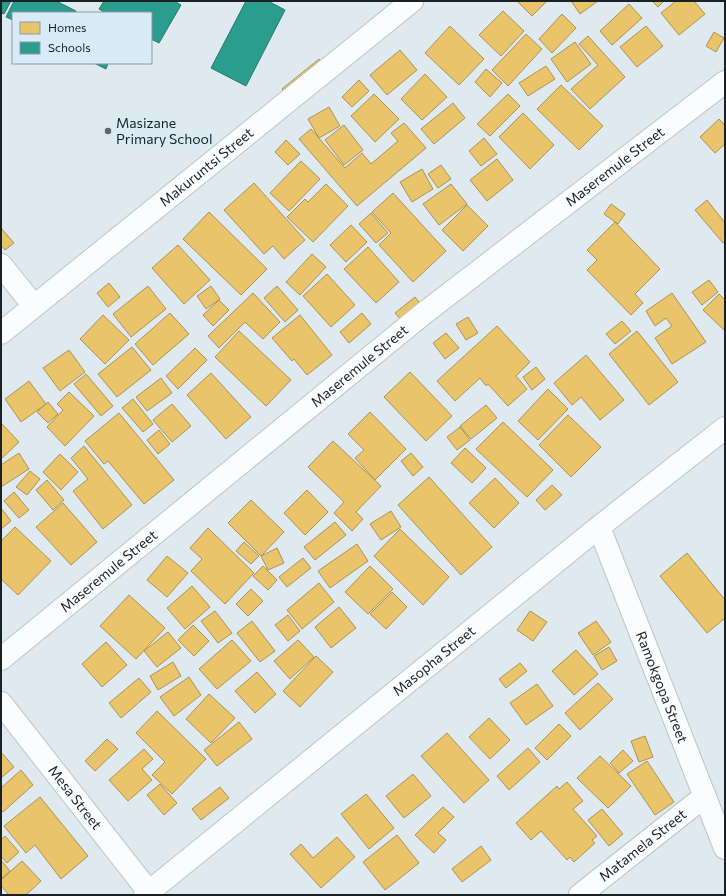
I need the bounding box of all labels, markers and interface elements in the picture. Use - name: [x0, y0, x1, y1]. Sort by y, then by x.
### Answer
- legend: [12, 12, 152, 64]
- text: Homes: [48, 20, 86, 34]
- text: Schools: [48, 40, 91, 54]
- place label: Masizane Primary School: [116, 114, 212, 147]
- street label: Maseremule Street: [562, 123, 668, 210]
- street label: Makuruntsi Street: [156, 124, 257, 210]
- marker: Masizane Primary School: [103, 126, 113, 136]
- street label: Maseremule Street: [307, 321, 411, 410]
- street label: Maseremule Street: [56, 526, 160, 615]
- street label: Masopha Street: [389, 622, 479, 699]
- street label: Ramokgopa Street: [633, 629, 692, 745]
- street label: Mesa Street: [45, 762, 106, 833]
- street label: Matamela Street: [595, 805, 690, 885]

